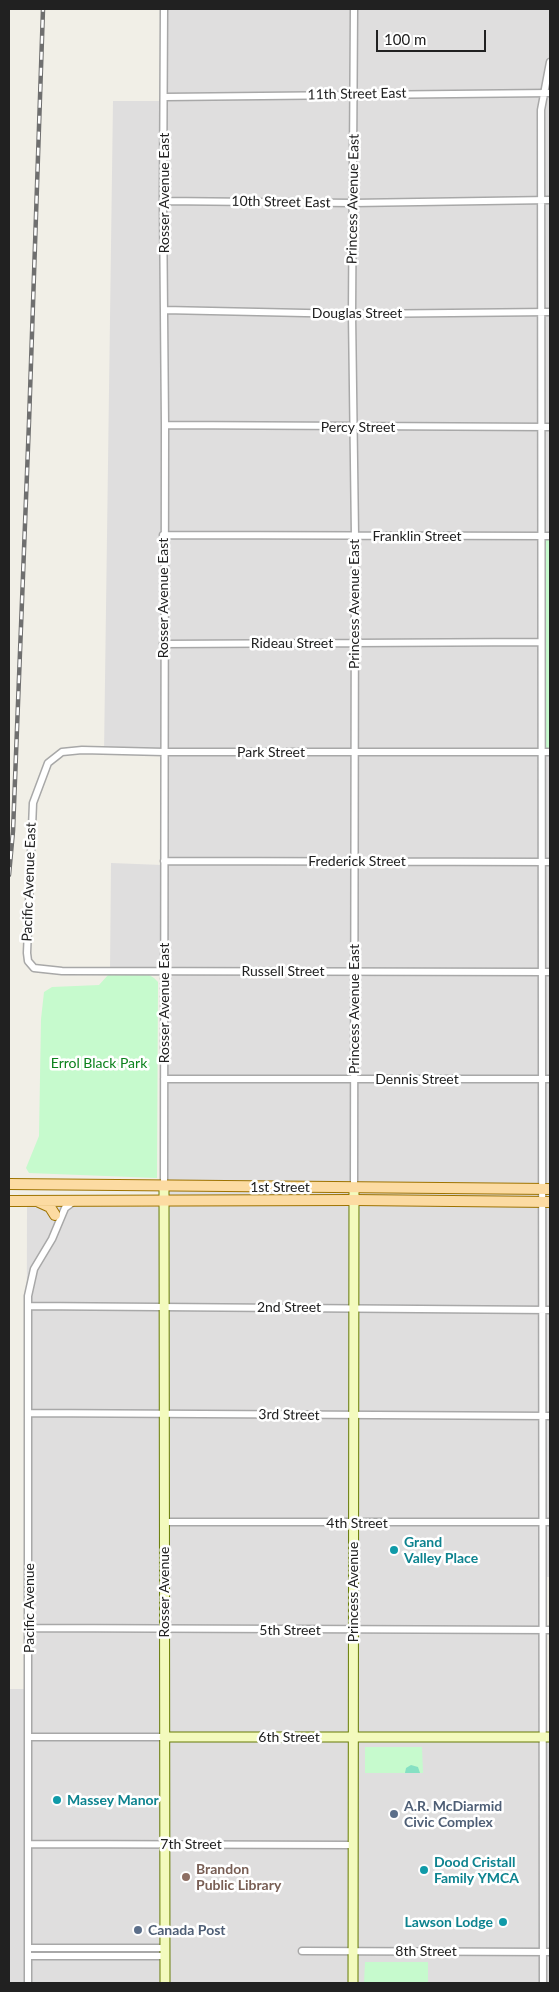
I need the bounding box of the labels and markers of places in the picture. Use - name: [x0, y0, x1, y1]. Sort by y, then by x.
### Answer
- place label: Grand Valley Place: [404, 1534, 478, 1566]
- marker: Grand Valley Place: [388, 1544, 400, 1556]
- place label: Massey Manor: [67, 1792, 159, 1808]
- marker: Massey Manor: [51, 1794, 63, 1806]
- place label: A.R. McDiarmid Civic Complex: [404, 1798, 502, 1830]
- marker: A.R. McDiarmid Civic Complex: [388, 1808, 400, 1820]
- place label: Dood Cristall Family YMCA: [434, 1854, 519, 1886]
- place label: Brandon Public Library: [196, 1861, 281, 1894]
- marker: Dood Cristall Family YMCA: [418, 1864, 430, 1876]
- marker: Brandon Public Library: [180, 1871, 192, 1883]
- place label: Lawson Lodge: [404, 1914, 493, 1930]
- marker: Lawson Lodge: [497, 1916, 509, 1928]
- place label: Canada Post: [148, 1922, 226, 1938]
- marker: Canada Post: [132, 1924, 144, 1936]

